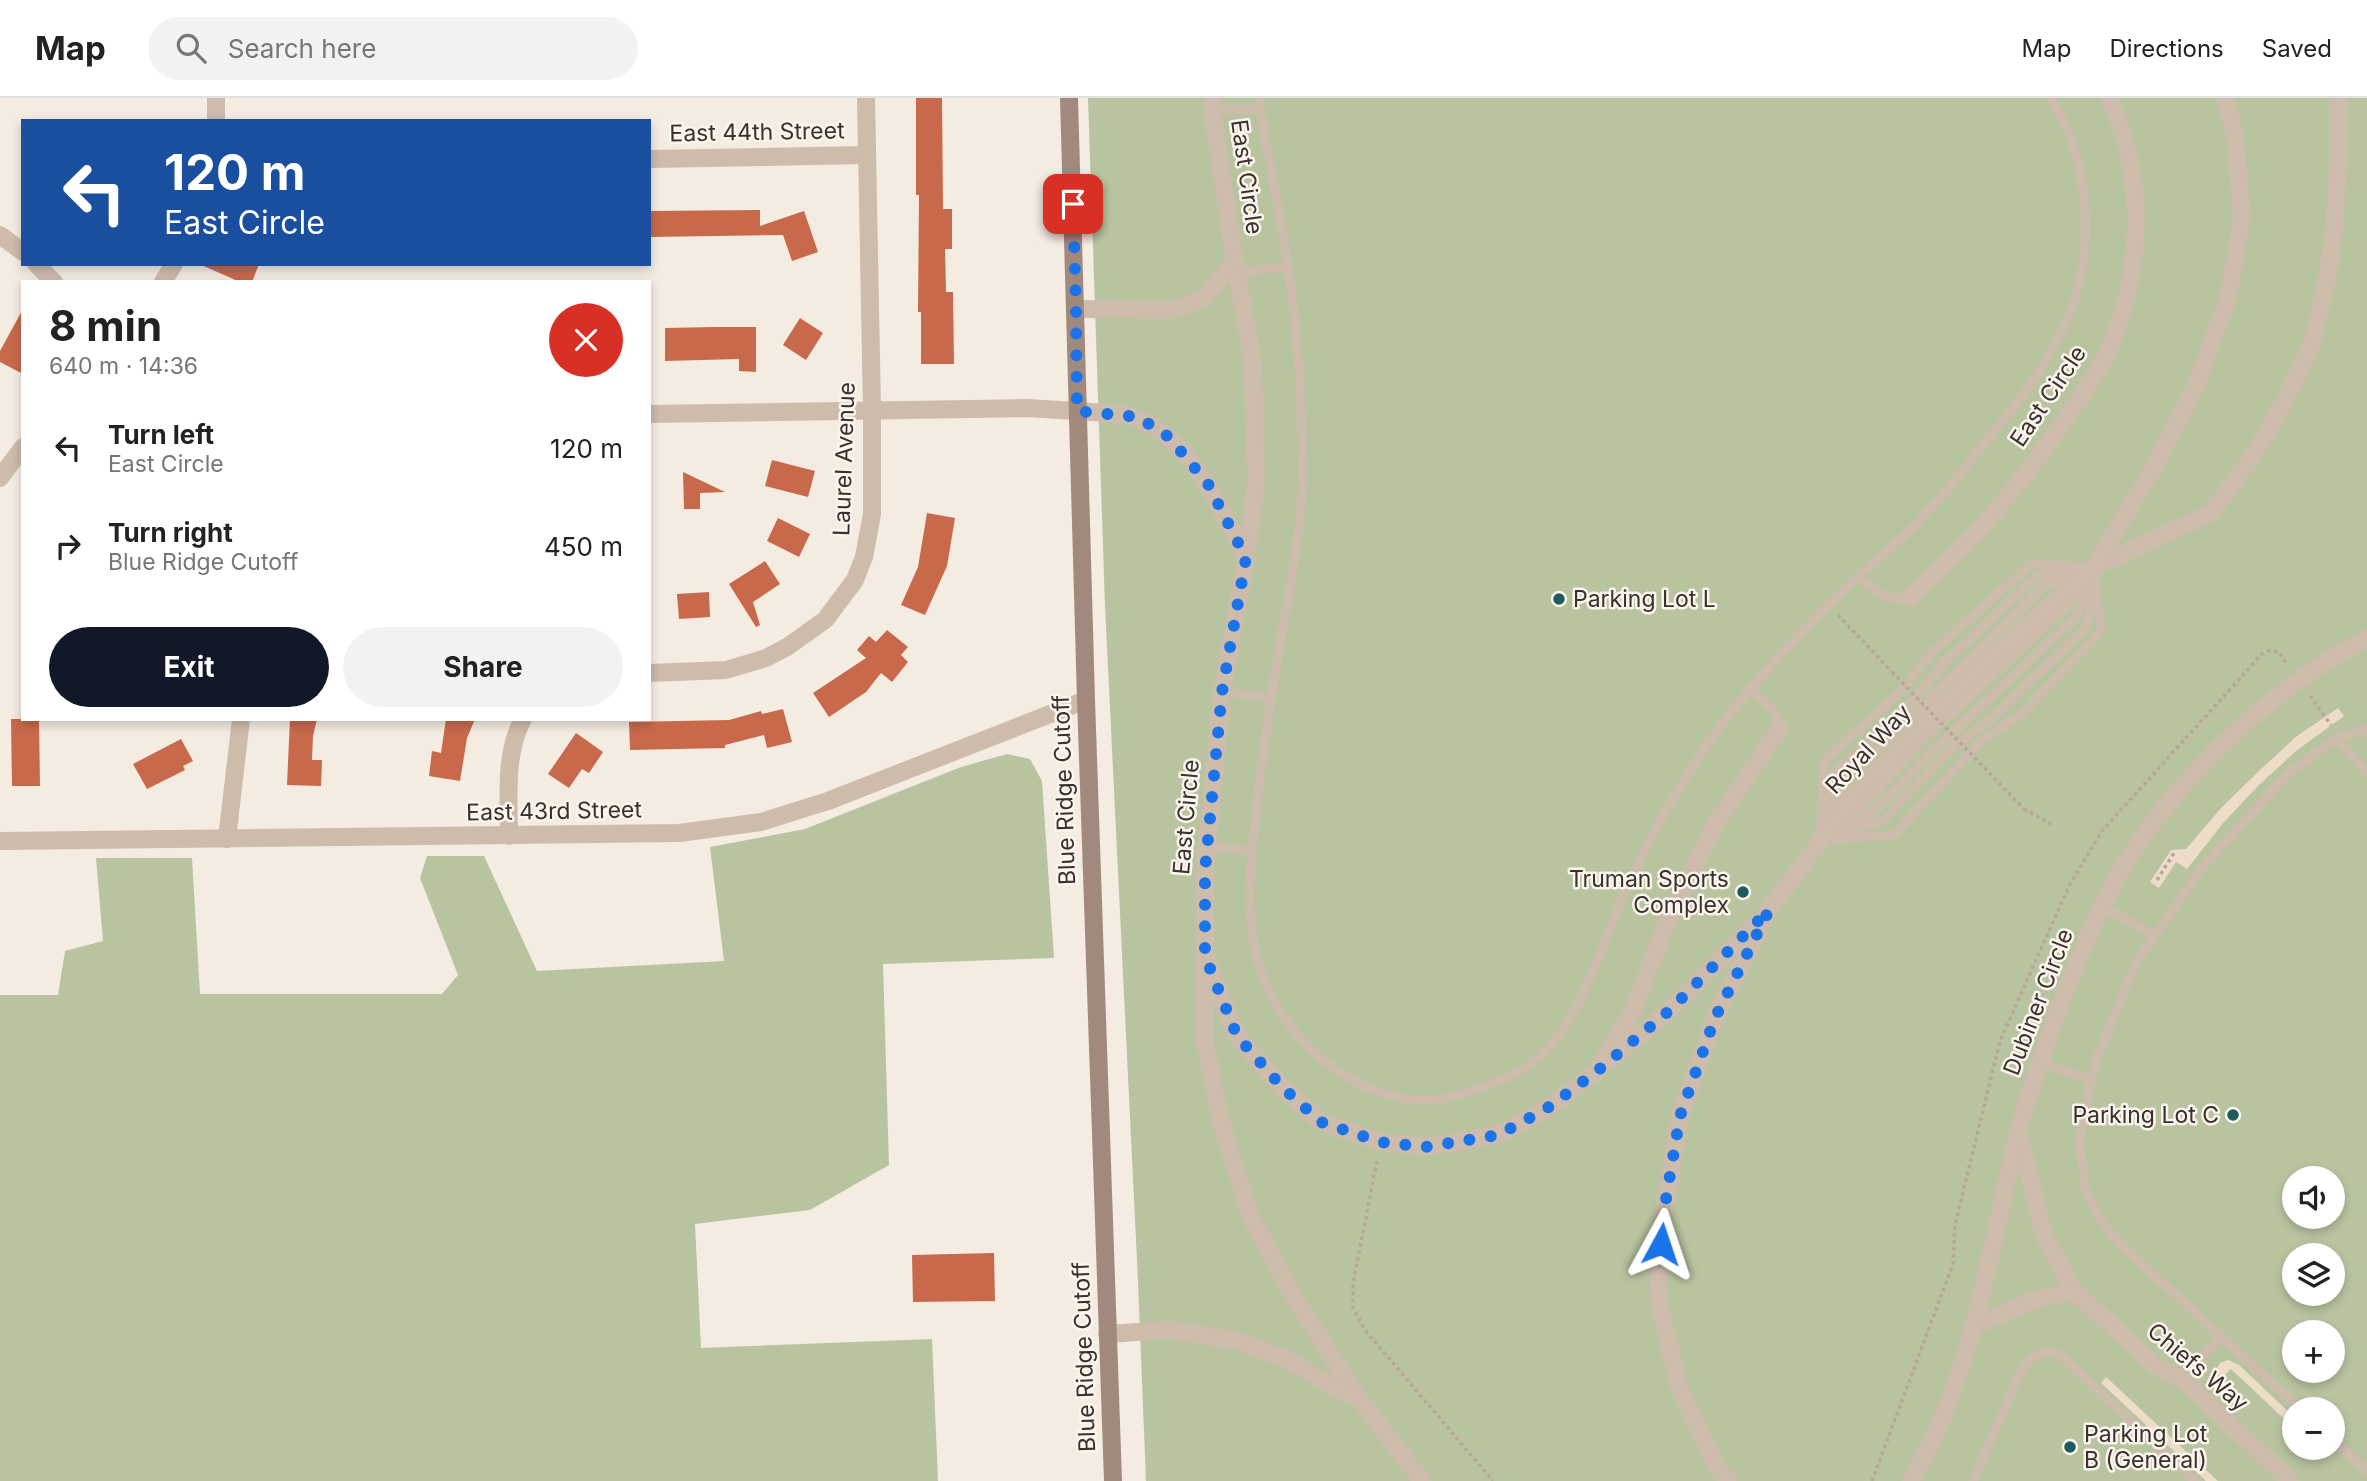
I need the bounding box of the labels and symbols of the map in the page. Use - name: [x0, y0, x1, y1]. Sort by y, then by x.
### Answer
- street label: East 44th Street: [669, 116, 845, 148]
- street label: East Circle: [1225, 118, 1269, 236]
- pin: [1043, 174, 1103, 234]
- street label: East Circle: [2004, 340, 2092, 452]
- street label: Laurel Avenue: [827, 382, 861, 536]
- place label: Parking Lot L: [1573, 585, 1716, 613]
- marker: Parking Lot L: [1551, 591, 1567, 607]
- street label: Blue Ridge Cutoff: [1047, 694, 1081, 886]
- street label: Royal Way: [1819, 698, 1917, 800]
- street label: East Circle: [1167, 758, 1205, 876]
- street label: East 43rd Street: [466, 795, 643, 827]
- place label: Truman Sports Complex: [1569, 865, 1729, 919]
- marker: Truman Sports Complex: [1735, 884, 1751, 900]
- street label: Dubiner Circle: [1997, 925, 2079, 1079]
- place label: Parking Lot C: [2072, 1101, 2219, 1129]
- marker: Parking Lot C: [2225, 1107, 2241, 1123]
- position arrow: [1624, 1207, 1698, 1281]
- street label: Blue Ridge Cutoff: [1067, 1261, 1101, 1453]
- street label: Chiefs Way: [2142, 1317, 2254, 1417]
- place label: Parking Lot B (General): [2084, 1420, 2208, 1474]
- marker: Parking Lot B (General): [2062, 1439, 2078, 1455]

